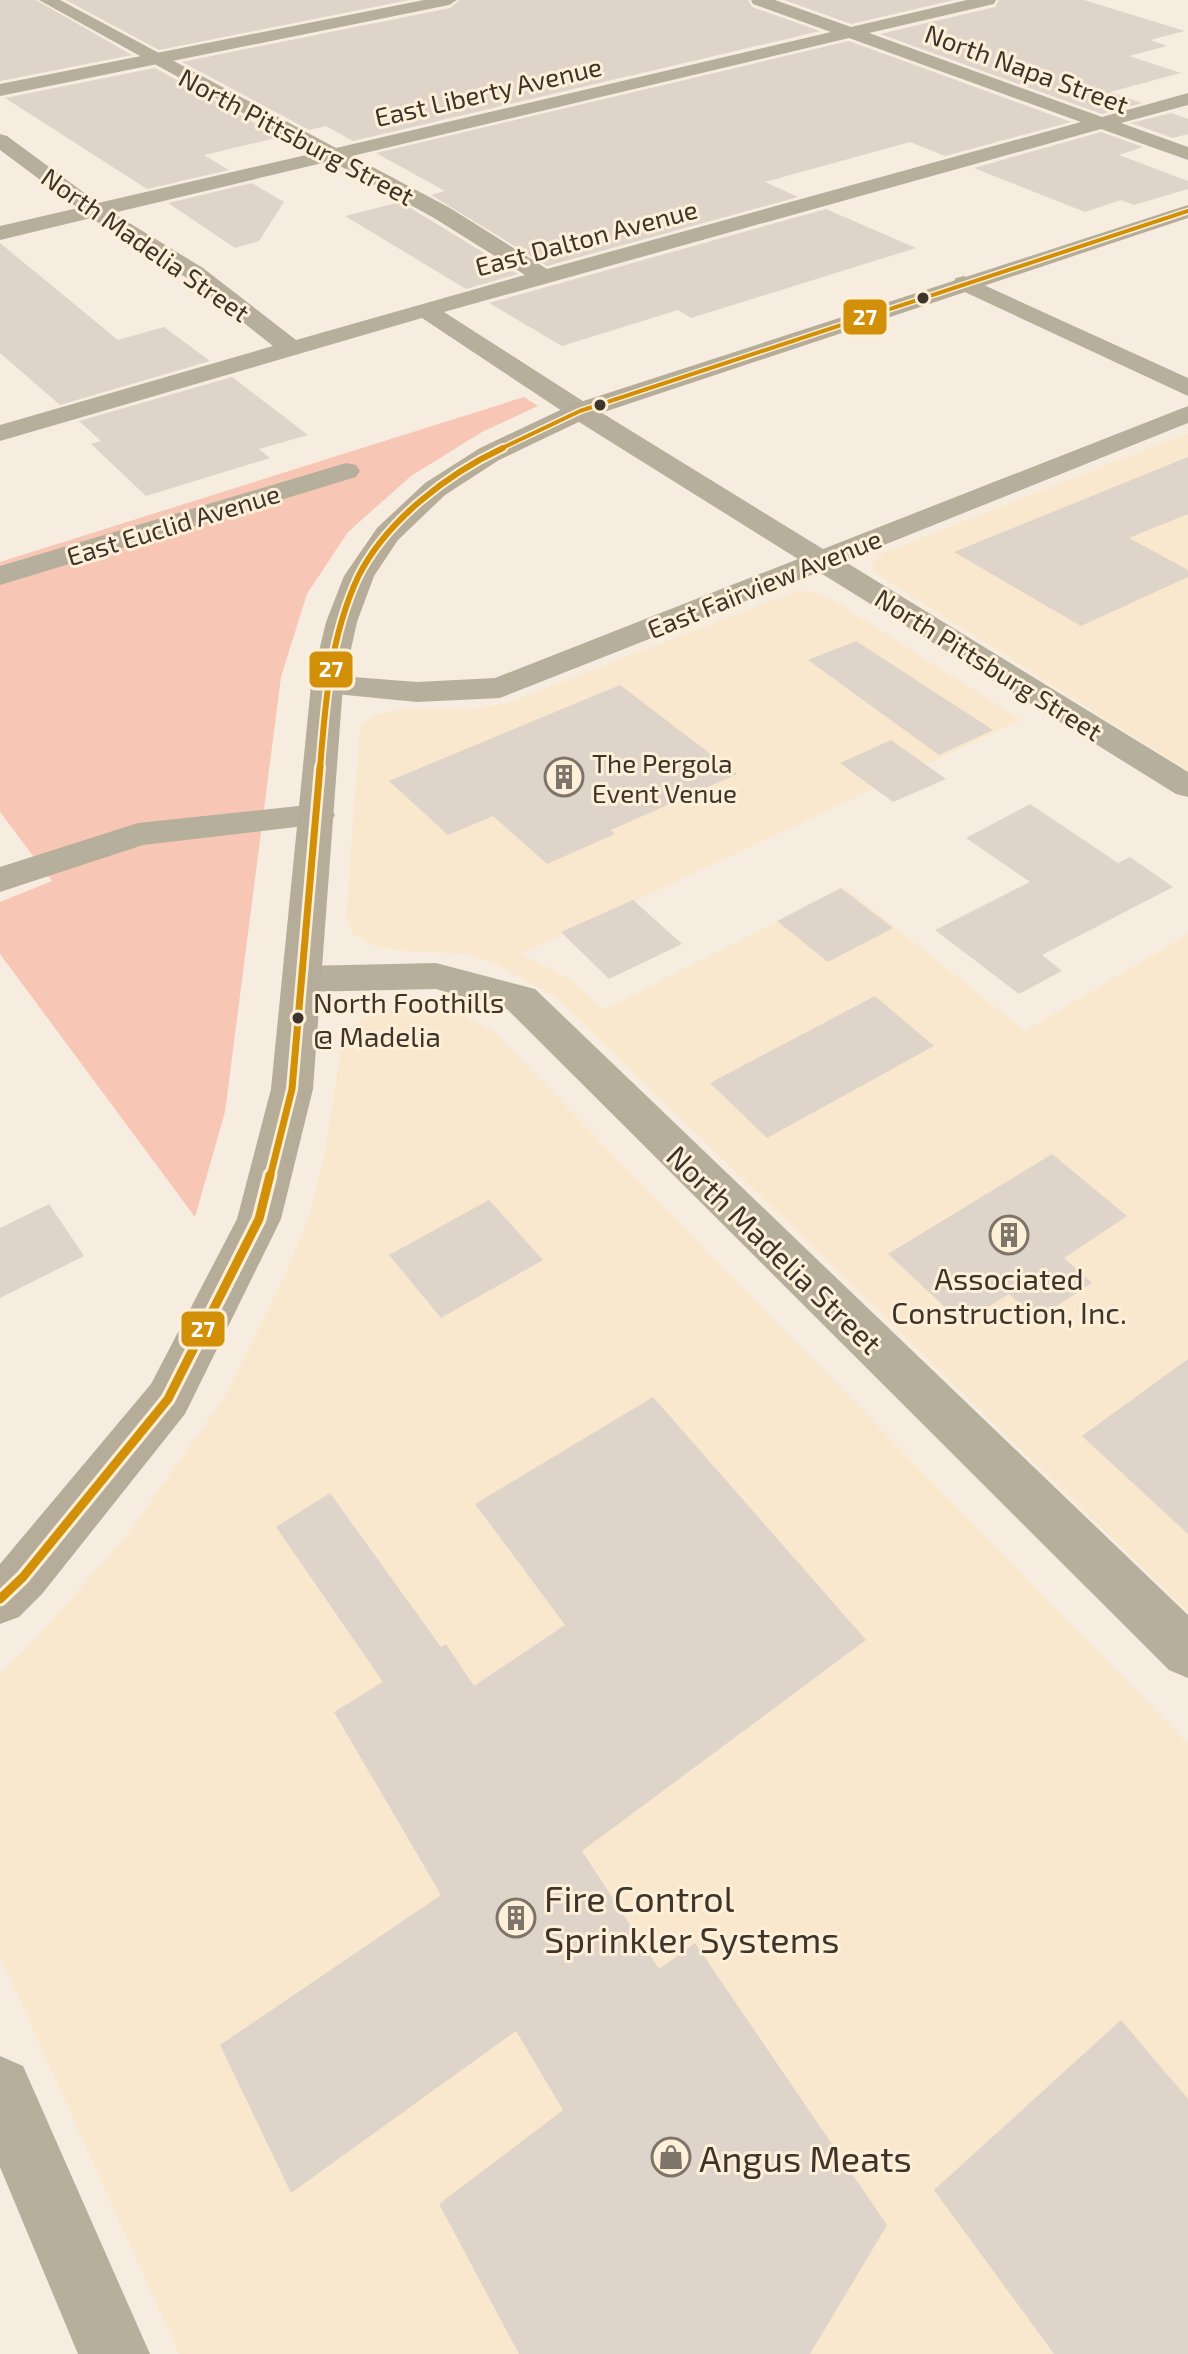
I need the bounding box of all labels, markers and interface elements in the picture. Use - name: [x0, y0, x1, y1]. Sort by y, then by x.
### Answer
- street label: North Napa Street: [921, 17, 1133, 119]
- street label: East Liberty Avenue: [371, 50, 605, 132]
- street label: North Pittsburg Street: [174, 61, 420, 211]
- street label: North Madelia Street: [36, 161, 256, 328]
- street label: East Dalton Avenue: [471, 192, 701, 282]
- unlabelled marker: [915, 290, 931, 306]
- line badge: 27: [842, 298, 888, 336]
- text: 27: [853, 303, 878, 329]
- unlabelled marker: [592, 397, 608, 413]
- street label: East Euclid Avenue: [63, 477, 283, 571]
- street label: East Fairview Avenue: [642, 522, 886, 644]
- street label: North Pittsburg Street: [870, 582, 1108, 747]
- line badge: 27: [308, 650, 354, 689]
- text: 27: [319, 655, 344, 681]
- place label: The Pergola Event Venue: [592, 747, 737, 808]
- building icon: The Pergola Event Venue: [543, 756, 585, 798]
- place label: North Foothills @ Madelia: [313, 985, 504, 1053]
- marker: North Foothills @ Madelia: [290, 1010, 306, 1026]
- street label: North Madelia Street: [660, 1137, 890, 1361]
- building icon: Associated Construction, Inc.: [988, 1214, 1030, 1256]
- place label: Associated Construction, Inc.: [891, 1260, 1127, 1330]
- line badge: 27: [180, 1310, 226, 1348]
- text: 27: [191, 1315, 216, 1341]
- place label: Fire Control Sprinkler Systems: [544, 1876, 840, 1960]
- building icon: Fire Control Sprinkler Systems: [495, 1897, 537, 1939]
- shop icon: Angus Meats: [650, 2136, 692, 2178]
- place label: Angus Meats: [699, 2136, 912, 2179]

